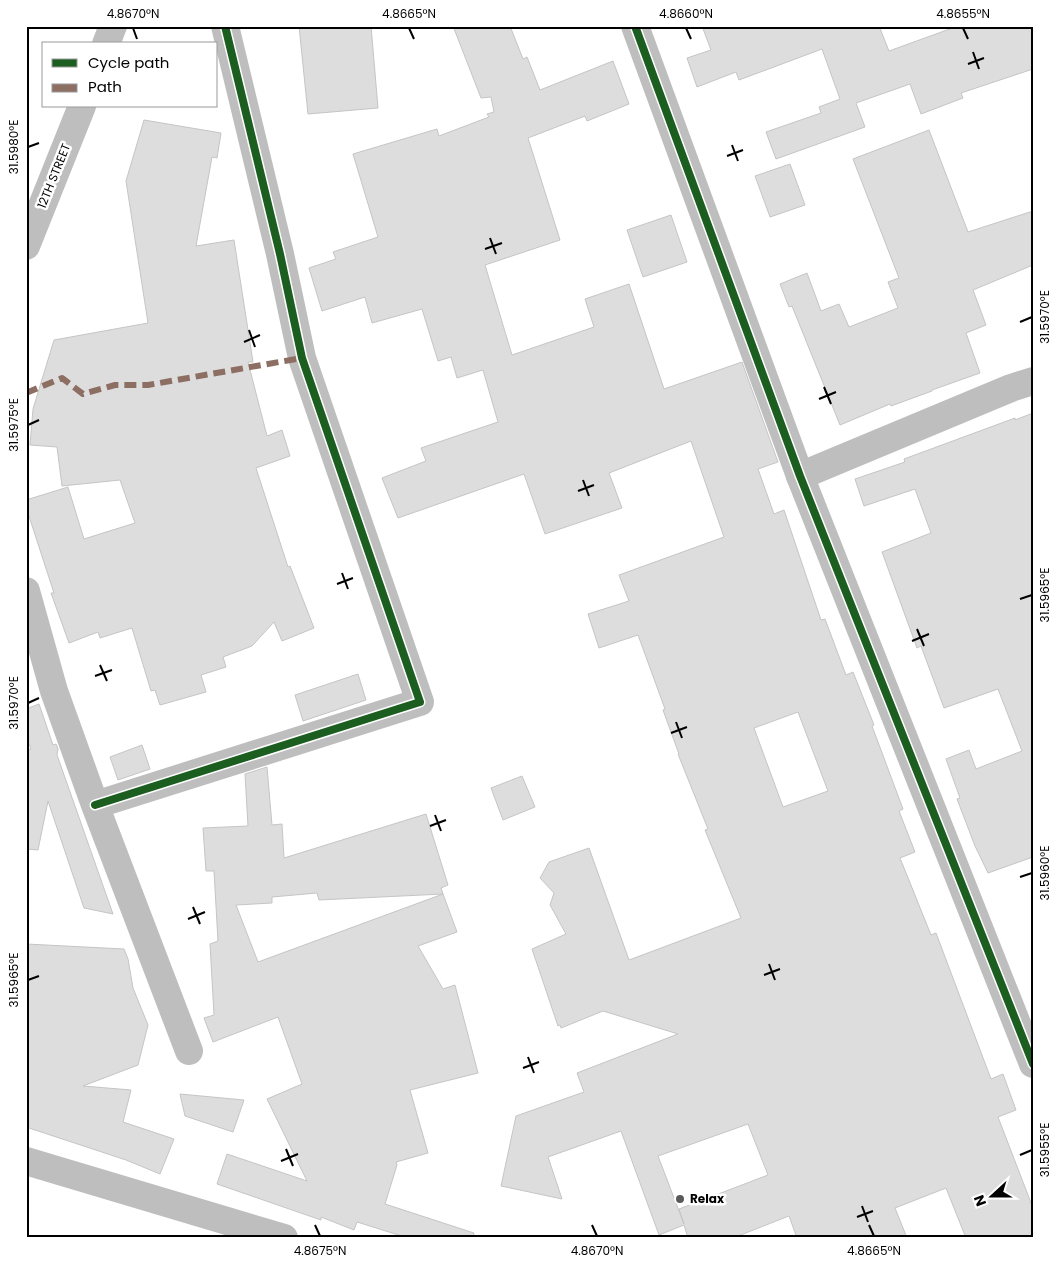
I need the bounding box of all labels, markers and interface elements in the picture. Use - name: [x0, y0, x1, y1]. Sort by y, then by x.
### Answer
- text: 4.8670°N: [107, 5, 159, 22]
- text: 4.8665°N: [382, 5, 436, 22]
- text: 4.8660°N: [659, 5, 713, 22]
- text: 4.8655°N: [936, 5, 990, 22]
- legend: [42, 42, 218, 108]
- text: Cycle path: [88, 52, 169, 73]
- text: Path: [88, 76, 122, 97]
- text: 31.5980°E: [5, 120, 22, 174]
- street label: 12TH STREET: [33, 140, 74, 211]
- text: 31.5970°E: [1036, 290, 1053, 344]
- text: 31.5975°E: [5, 398, 22, 452]
- text: 31.5965°E: [1036, 568, 1053, 622]
- text: 31.5970°E: [5, 676, 22, 730]
- text: 31.5960°E: [1036, 846, 1053, 900]
- text: 31.5965°E: [5, 953, 22, 1007]
- text: 31.5955°E: [1036, 1123, 1053, 1177]
- north arrow: [966, 1172, 1016, 1222]
- place label: Relax: [690, 1190, 725, 1207]
- text: N: [969, 1192, 991, 1209]
- marker: Relax: [674, 1193, 686, 1205]
- text: 4.8675°N: [294, 1242, 346, 1259]
- text: 4.8670°N: [571, 1242, 623, 1259]
- text: 4.8665°N: [847, 1242, 901, 1259]

